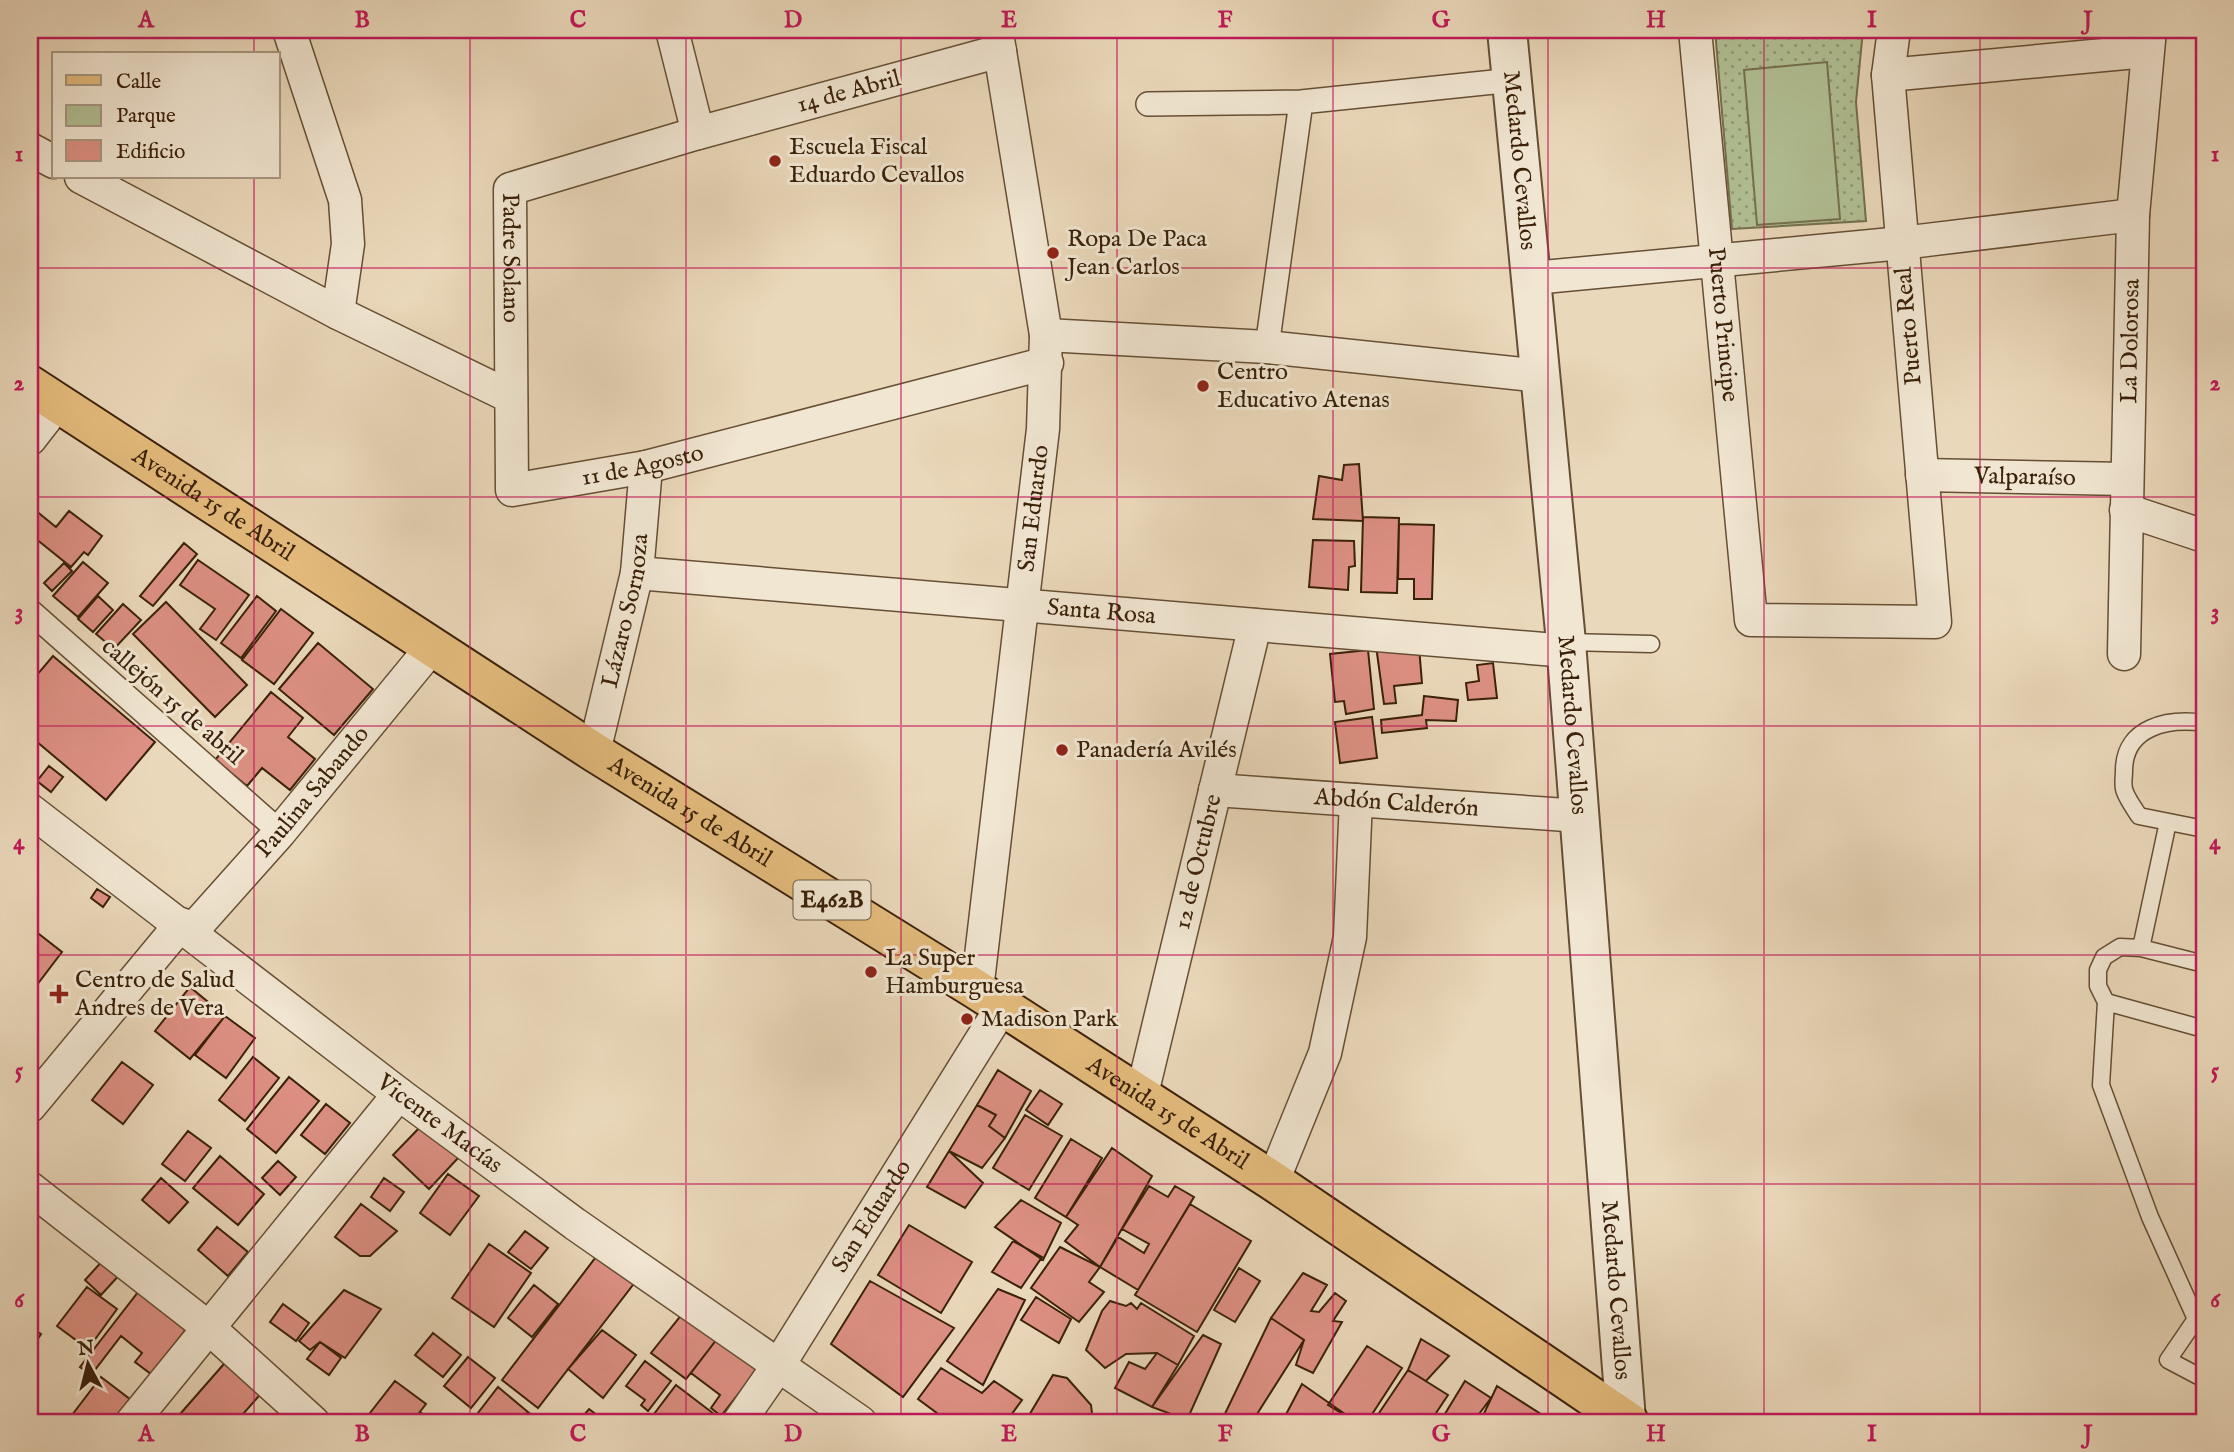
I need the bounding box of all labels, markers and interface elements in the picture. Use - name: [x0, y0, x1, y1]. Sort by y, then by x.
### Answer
- text: A: [137, 6, 155, 35]
- text: B: [354, 6, 370, 35]
- text: C: [570, 6, 587, 35]
- text: D: [784, 6, 802, 35]
- text: E: [1001, 6, 1017, 35]
- text: F: [1218, 6, 1233, 35]
- text: G: [1432, 6, 1451, 35]
- text: H: [1646, 6, 1666, 35]
- text: I: [1867, 6, 1877, 35]
- text: J: [2080, 6, 2093, 35]
- legend: [52, 52, 280, 178]
- street label: 14 de Abril: [794, 63, 905, 121]
- text: Calle: [116, 69, 161, 96]
- street label: Medardo Cevallos: [1496, 69, 1544, 251]
- text: Parque: [116, 103, 176, 130]
- place label: Escuela Fiscal Eduardo Cevallos: [789, 132, 965, 191]
- text: Edificio: [116, 139, 185, 166]
- text: 1: [15, 140, 23, 169]
- text: 1: [2211, 140, 2219, 169]
- marker: Escuela Fiscal Eduardo Cevallos: [767, 153, 783, 169]
- street label: Padre Solano: [495, 193, 526, 323]
- place label: Ropa De Paca Jean Carlos: [1064, 224, 1208, 283]
- marker: Ropa De Paca Jean Carlos: [1045, 245, 1061, 261]
- street label: Puerto Principe: [1700, 246, 1746, 403]
- street label: Puerto Real: [1888, 265, 1930, 386]
- street label: La Dolorosa: [2114, 278, 2147, 404]
- place label: Centro Educativo Atenas: [1217, 357, 1390, 416]
- text: 2: [14, 369, 25, 398]
- text: 2: [2210, 369, 2221, 398]
- marker: Centro Educativo Atenas: [1195, 378, 1211, 394]
- street label: 11 de Agosto: [579, 437, 707, 493]
- street label: Avenida 15 de Abril: [126, 440, 301, 569]
- street label: San Eduardo: [1011, 443, 1057, 573]
- street label: Valparaíso: [1973, 461, 2076, 493]
- street label: Lázaro Sornoza: [594, 532, 656, 691]
- street label: Santa Rosa: [1046, 592, 1158, 632]
- text: 3: [15, 598, 23, 627]
- text: 3: [2211, 598, 2219, 627]
- street label: callejón 15 de abril: [95, 632, 250, 772]
- street label: Medardo Cevallos: [1550, 634, 1595, 816]
- street label: Paulina Sabando: [249, 719, 376, 864]
- place label: Panadería Avilés: [1076, 735, 1237, 766]
- marker: Panadería Avilés: [1054, 742, 1070, 758]
- street label: Avenida 15 de Abril: [601, 749, 778, 875]
- street label: Abdón Calderón: [1312, 782, 1480, 824]
- street label: 12 de Octubre: [1167, 791, 1229, 932]
- text: 4: [13, 828, 25, 857]
- text: 4: [2209, 828, 2221, 857]
- road number: E462B: [794, 880, 870, 920]
- place label: La Super Hamburguesa: [885, 943, 1024, 1002]
- marker: La Super Hamburguesa: [863, 964, 879, 980]
- place label: Centro de Salud Andres de Vera: [74, 965, 235, 1024]
- marker: Centro de Salud Andres de Vera: [49, 984, 69, 1004]
- place label: Madison Park: [981, 1004, 1118, 1035]
- marker: Madison Park: [959, 1011, 975, 1027]
- street label: Avenida 15 de Abril: [1080, 1049, 1255, 1177]
- text: 5: [15, 1057, 24, 1086]
- text: 5: [2211, 1057, 2220, 1086]
- street label: Vicente Macías: [370, 1066, 509, 1181]
- street label: San Eduardo: [825, 1154, 919, 1278]
- street label: Medardo Cevallos: [1594, 1199, 1638, 1381]
- text: 6: [14, 1286, 25, 1315]
- text: 6: [2210, 1286, 2221, 1315]
- north arrow: [52, 1330, 122, 1400]
- text: N: [76, 1336, 96, 1362]
- text: A: [137, 1420, 155, 1449]
- text: B: [354, 1420, 370, 1449]
- text: C: [570, 1420, 587, 1449]
- text: D: [784, 1420, 802, 1449]
- text: E: [1001, 1420, 1017, 1449]
- text: F: [1218, 1420, 1233, 1449]
- text: G: [1432, 1420, 1451, 1449]
- text: H: [1646, 1420, 1666, 1449]
- text: I: [1867, 1420, 1877, 1449]
- text: J: [2080, 1420, 2093, 1449]

